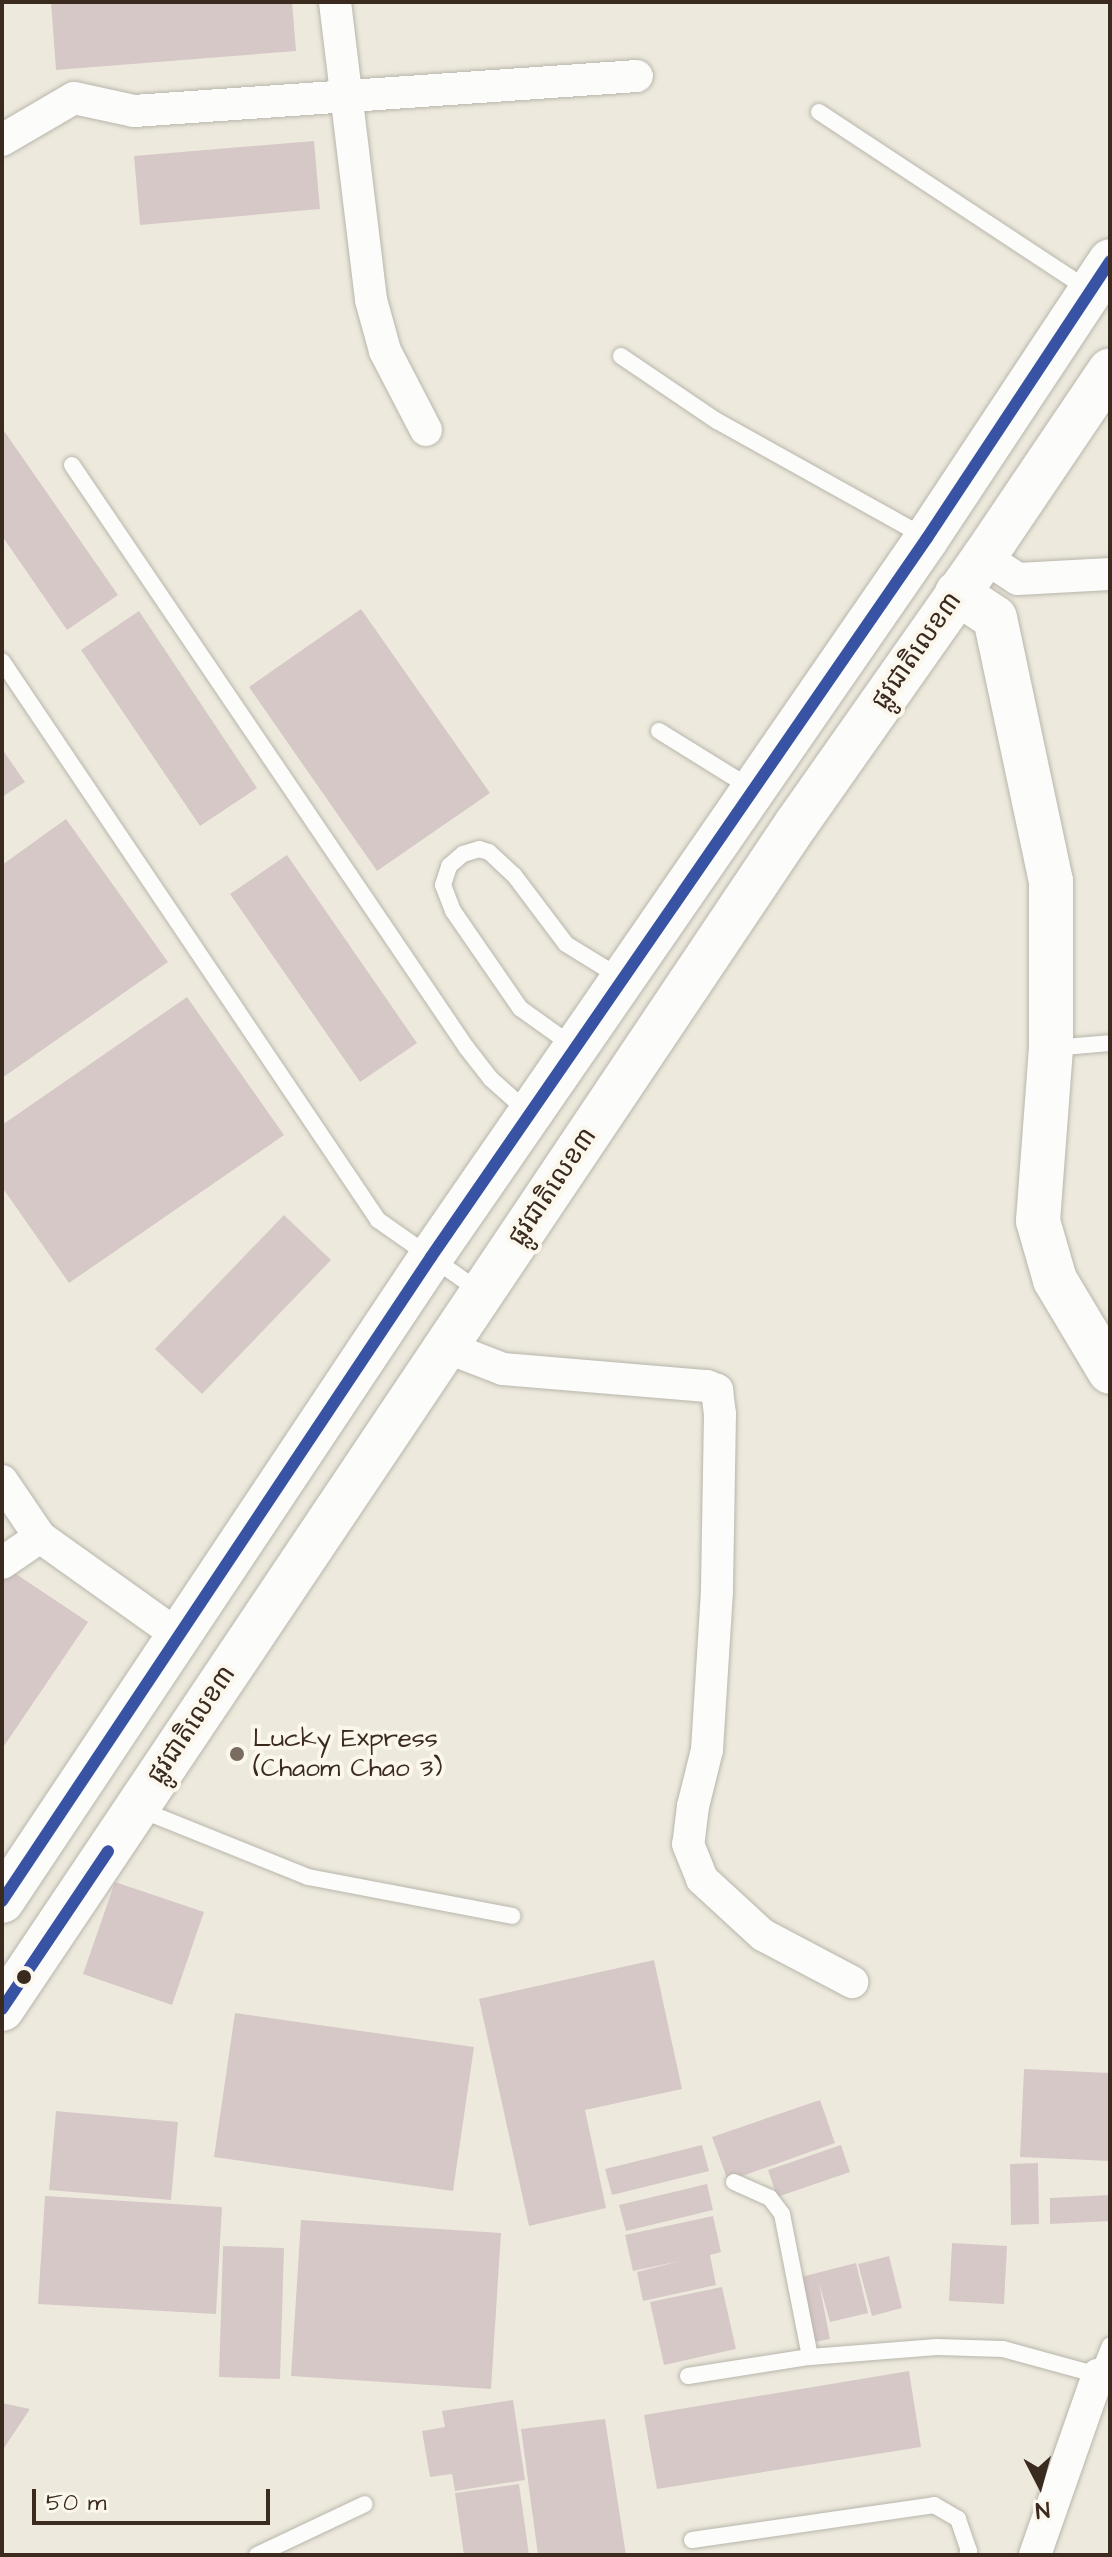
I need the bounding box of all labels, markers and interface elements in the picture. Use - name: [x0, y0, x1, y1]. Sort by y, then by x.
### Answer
- street label: ផ្លូវជាតិលេខ៣: [865, 586, 969, 716]
- street label: ផ្លូវជាតិលេខ៣: [502, 1122, 604, 1252]
- street label: ផ្លូវជាតិលេខ៣: [141, 1660, 243, 1790]
- place label: Lucky Express (Chaom Chao 3): [253, 1723, 442, 1784]
- marker: Lucky Express (Chaom Chao 3): [228, 1745, 246, 1763]
- unlabelled marker: [16, 1969, 32, 1985]
- north arrow: [1000, 2445, 1080, 2525]
- scale bar: [36, 2473, 274, 2523]
- text: 50 m: [46, 2486, 106, 2520]
- text: N: [1034, 2493, 1051, 2526]

